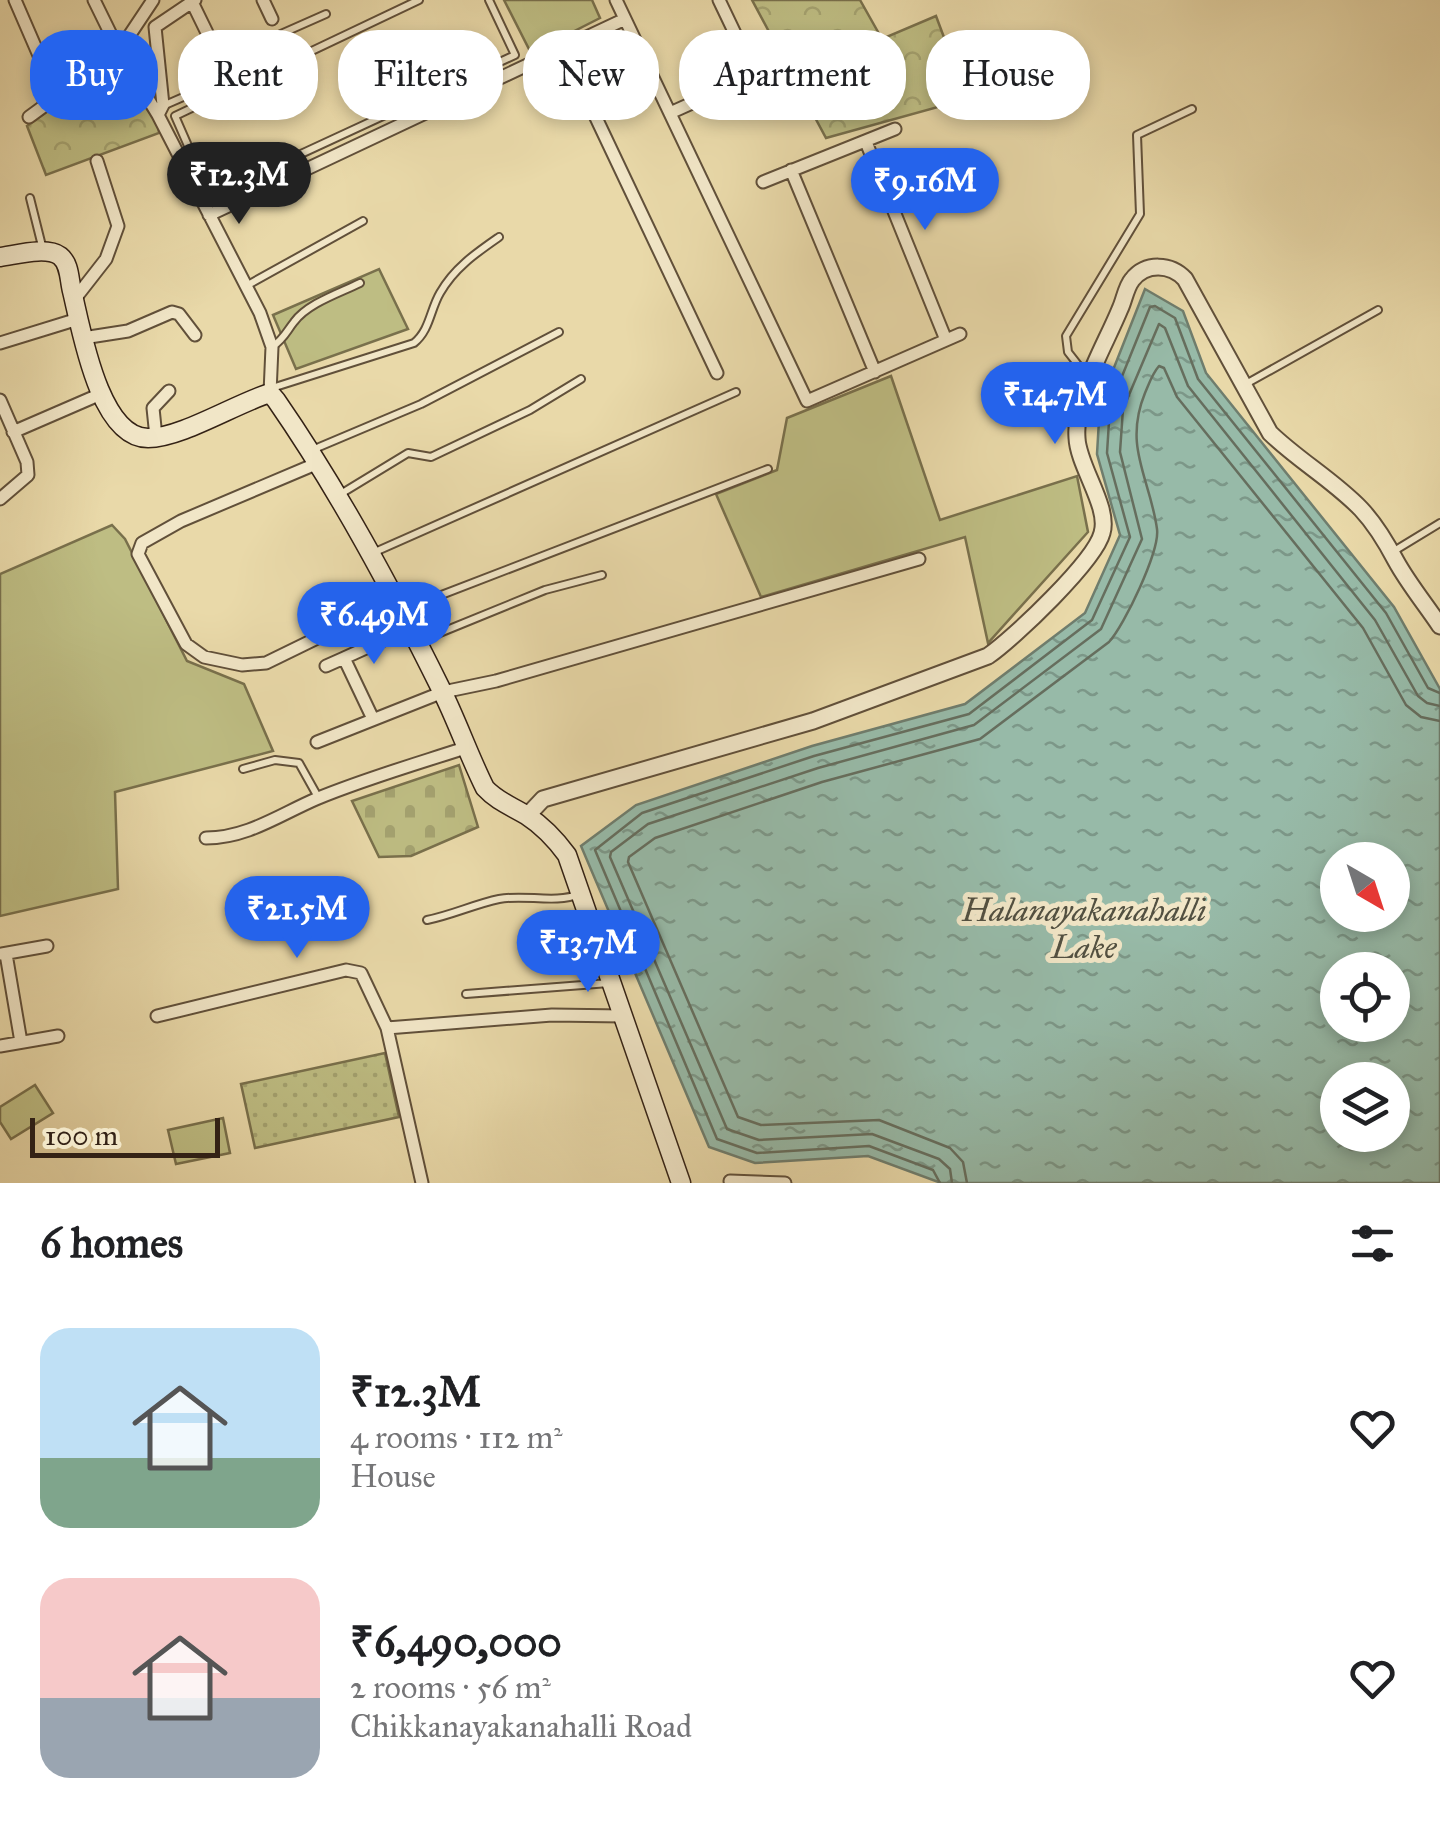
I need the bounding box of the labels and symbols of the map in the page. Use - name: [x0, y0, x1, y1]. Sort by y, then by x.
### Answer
- pin: ₹12.3M: [158, 142, 320, 227]
- pin: ₹9.16M: [844, 148, 1006, 233]
- pin: ₹14.7M: [974, 362, 1136, 447]
- pin: ₹6.49M: [293, 582, 455, 667]
- north arrow: [1320, 842, 1410, 932]
- pin: ₹21.5M: [216, 876, 378, 961]
- water label: Halanayakanahalli Lake: [961, 891, 1206, 967]
- pin: ₹13.7M: [507, 910, 669, 995]
- scale bar: [30, 1113, 220, 1158]

